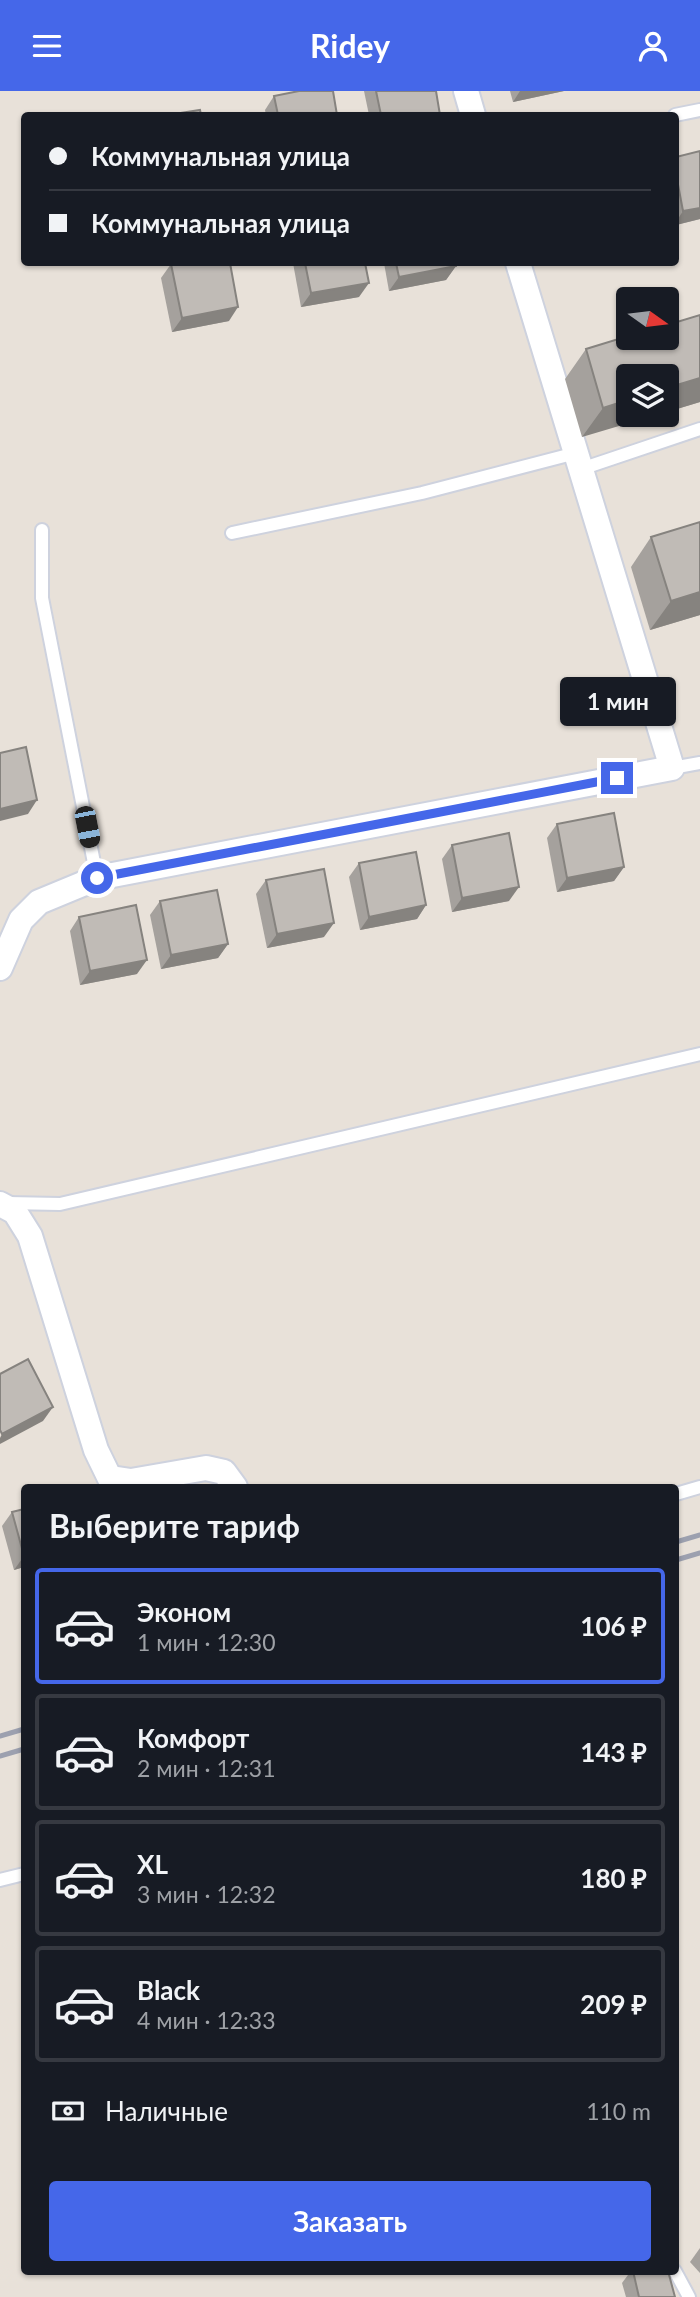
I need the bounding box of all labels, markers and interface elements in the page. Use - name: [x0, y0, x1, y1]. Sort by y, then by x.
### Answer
- text: Ridey: [310, 26, 390, 65]
- icon: menu: [28, 27, 66, 65]
- icon: person: [634, 27, 672, 65]
- text: Коммунальная улица: [91, 140, 350, 172]
- text: Коммунальная улица: [91, 207, 350, 239]
- north arrow: [616, 287, 679, 350]
- map controls: [616, 287, 679, 427]
- button: layers: [616, 364, 679, 427]
- callout: 1 мин: [559, 677, 675, 725]
- text: 1 мин: [587, 687, 649, 715]
- route end: [601, 762, 633, 794]
- car: [73, 804, 102, 850]
- route start: [81, 862, 113, 894]
- text: Выберите тариф: [49, 1506, 300, 1545]
- icon: car: [53, 1595, 116, 1658]
- text: Эконом: [137, 1596, 231, 1628]
- text: 106 ₽: [580, 1610, 647, 1642]
- text: 1 мин · 12:30: [137, 1628, 276, 1656]
- icon: car: [53, 1721, 116, 1784]
- text: Комфорт: [137, 1722, 249, 1754]
- text: 143 ₽: [580, 1736, 647, 1768]
- text: 2 мин · 12:31: [137, 1754, 276, 1782]
- icon: car: [53, 1847, 116, 1910]
- text: XL: [137, 1848, 168, 1880]
- text: 180 ₽: [580, 1862, 647, 1894]
- text: 3 мин · 12:32: [137, 1880, 276, 1908]
- icon: car: [53, 1973, 116, 2036]
- text: Black: [137, 1974, 200, 2006]
- text: 209 ₽: [580, 1988, 647, 2020]
- text: 4 мин · 12:33: [137, 2006, 276, 2034]
- icon: cash: [49, 2092, 87, 2130]
- text: Наличные: [105, 2095, 228, 2127]
- text: 110 m: [586, 2097, 651, 2125]
- button: Заказать: [49, 2181, 651, 2261]

